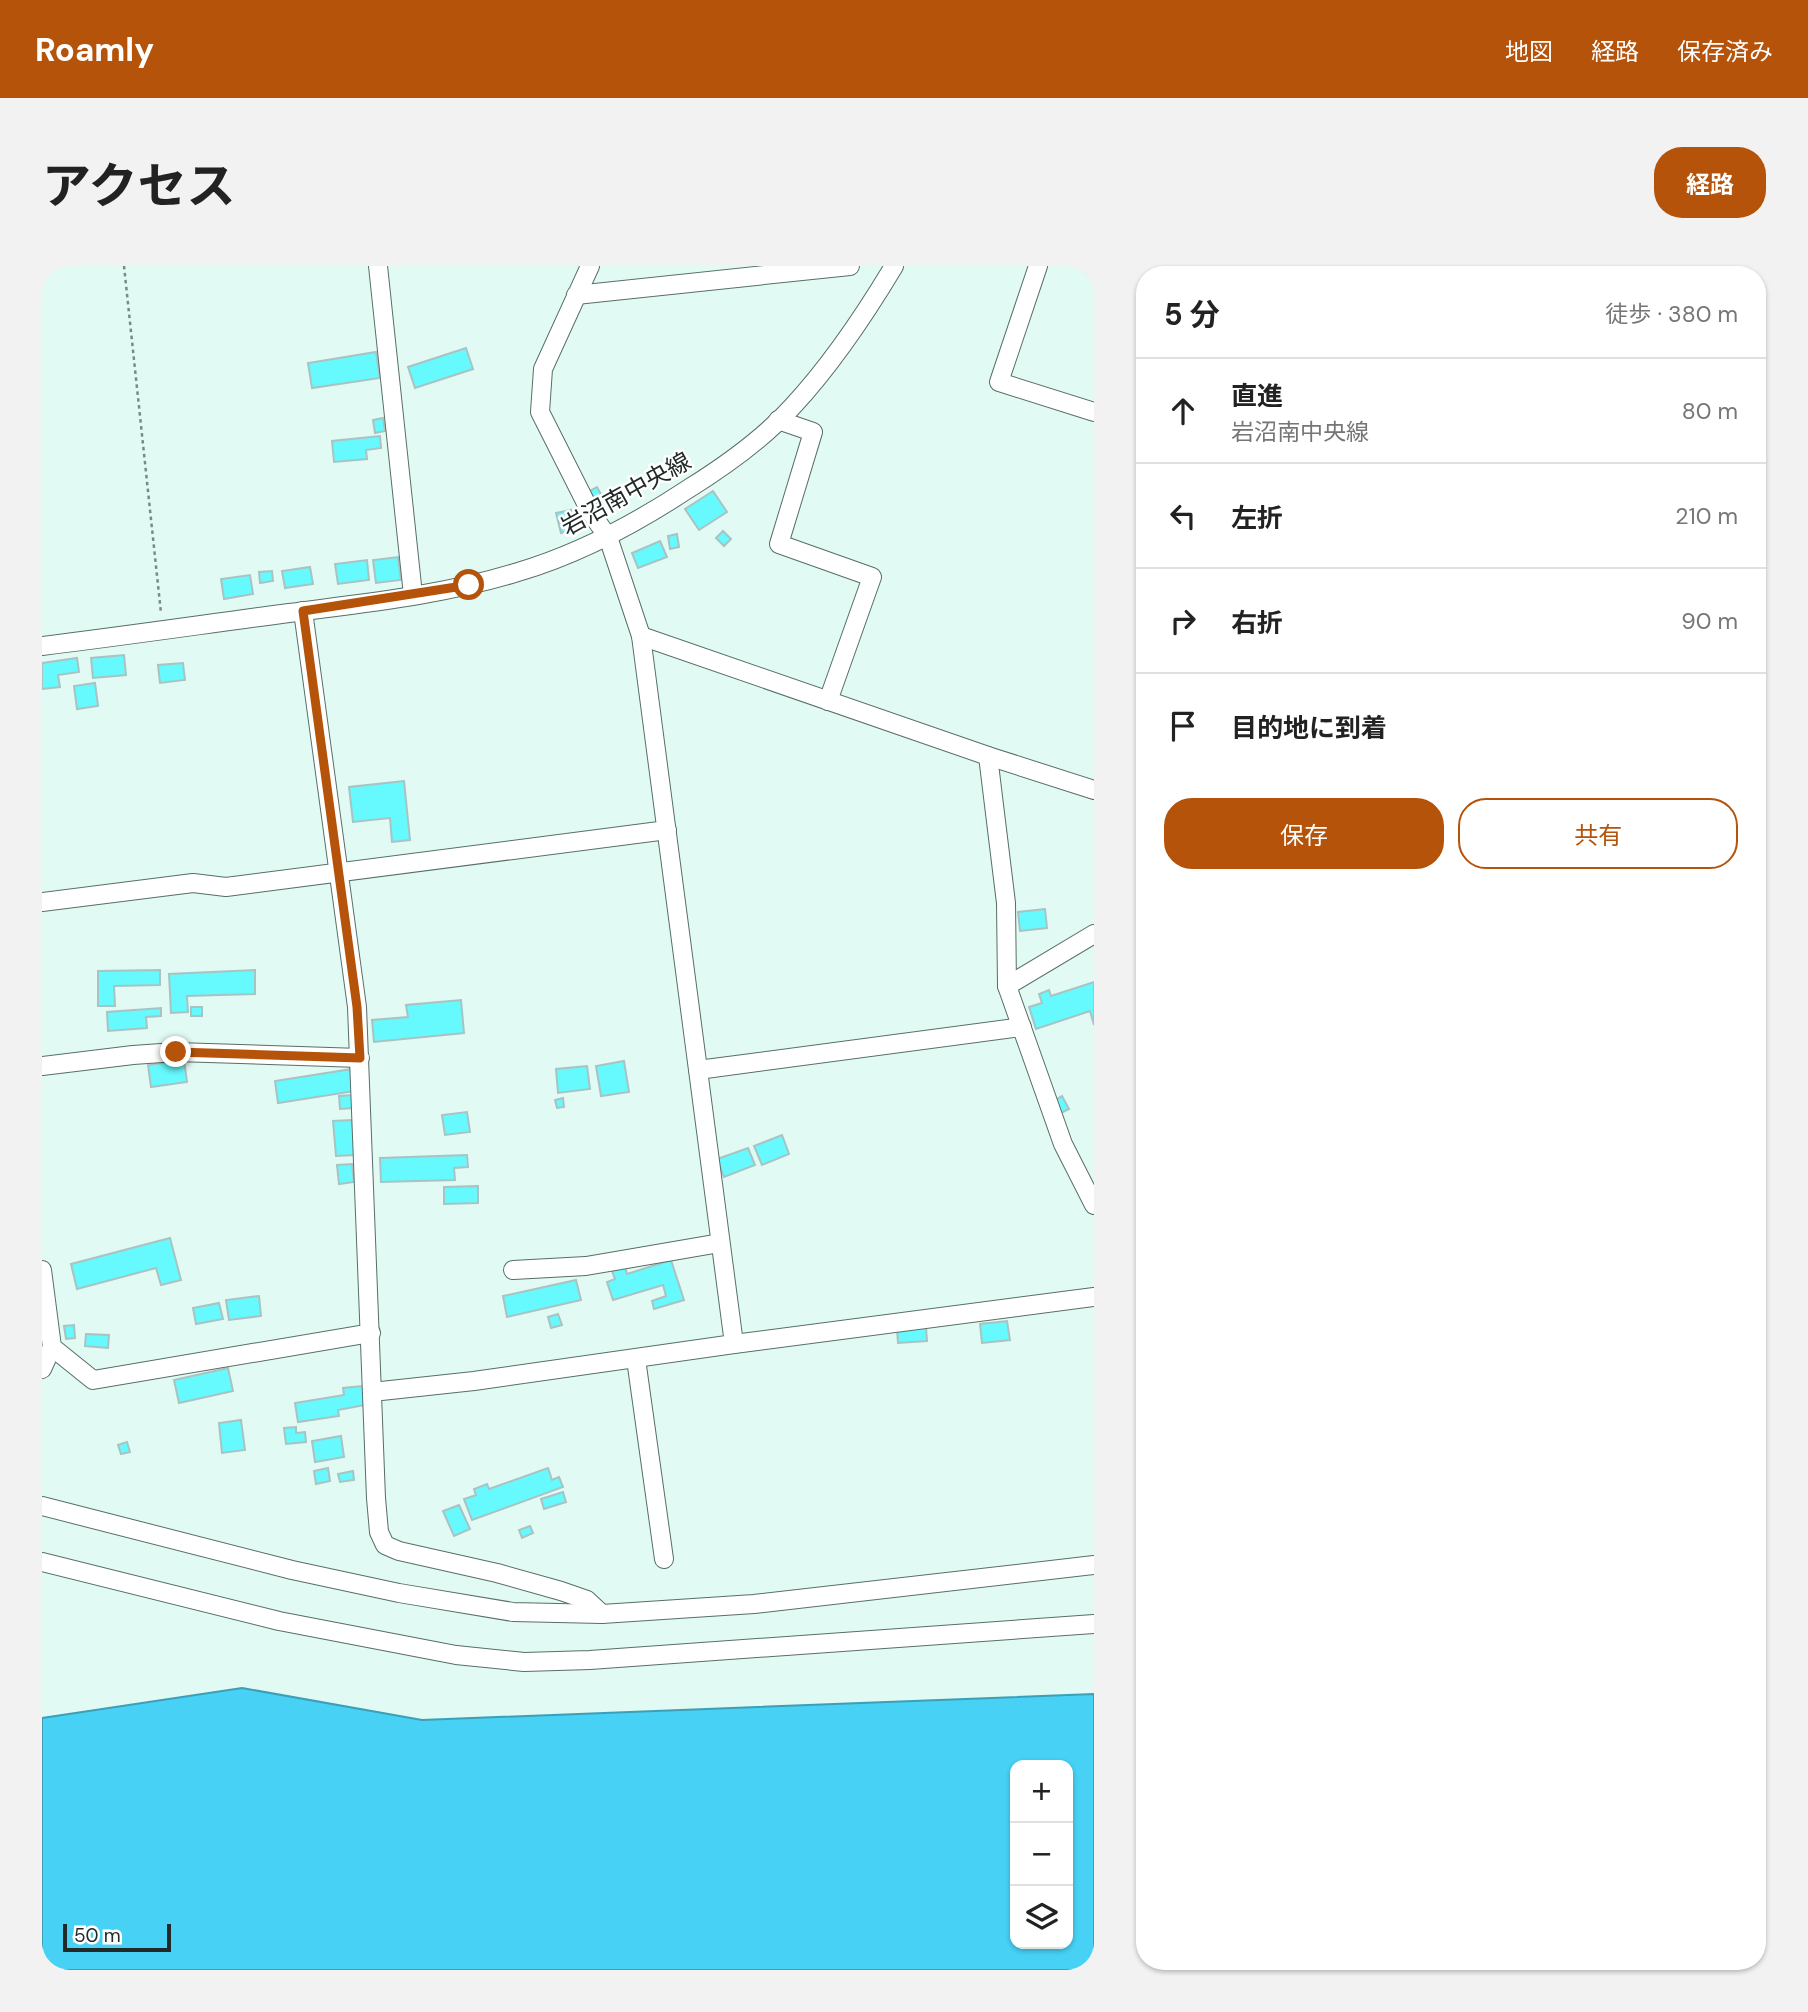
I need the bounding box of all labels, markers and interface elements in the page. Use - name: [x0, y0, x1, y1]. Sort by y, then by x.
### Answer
- text: Roamly: [35, 28, 154, 71]
- text: 地図: [1505, 36, 1553, 67]
- text: 経路: [1591, 36, 1639, 67]
- text: 保存済み: [1677, 36, 1773, 67]
- button: 経路: [1654, 147, 1766, 218]
- text: アクセス: [42, 154, 236, 218]
- text: 5 分: [1164, 295, 1220, 334]
- text: 徒歩 · 380 m: [1605, 299, 1738, 329]
- text: 直進: [1231, 379, 1283, 413]
- icon: ahead: [1164, 392, 1202, 430]
- text: 80 m: [1682, 396, 1738, 426]
- text: 岩沼南中央線: [1231, 417, 1369, 447]
- street label: 岩沼南中央線: [555, 445, 696, 542]
- icon: left: [1164, 497, 1202, 535]
- text: 左折: [1231, 501, 1283, 535]
- text: 210 m: [1675, 501, 1738, 531]
- route start: [453, 569, 484, 600]
- icon: right: [1164, 602, 1202, 640]
- text: 右折: [1231, 606, 1283, 640]
- text: 90 m: [1681, 606, 1738, 636]
- icon: arrive: [1164, 707, 1202, 745]
- text: 目的地に到着: [1231, 711, 1387, 745]
- button: 保存: [1164, 798, 1444, 869]
- button: 共有: [1458, 798, 1738, 869]
- route end: [160, 1036, 191, 1067]
- map controls: [1010, 1760, 1073, 1949]
- button: +: [1010, 1760, 1073, 1823]
- button: −: [1010, 1823, 1073, 1886]
- button: layers: [1010, 1886, 1073, 1949]
- scale bar: [63, 1921, 172, 1953]
- text: 50 m: [74, 1923, 121, 1948]

